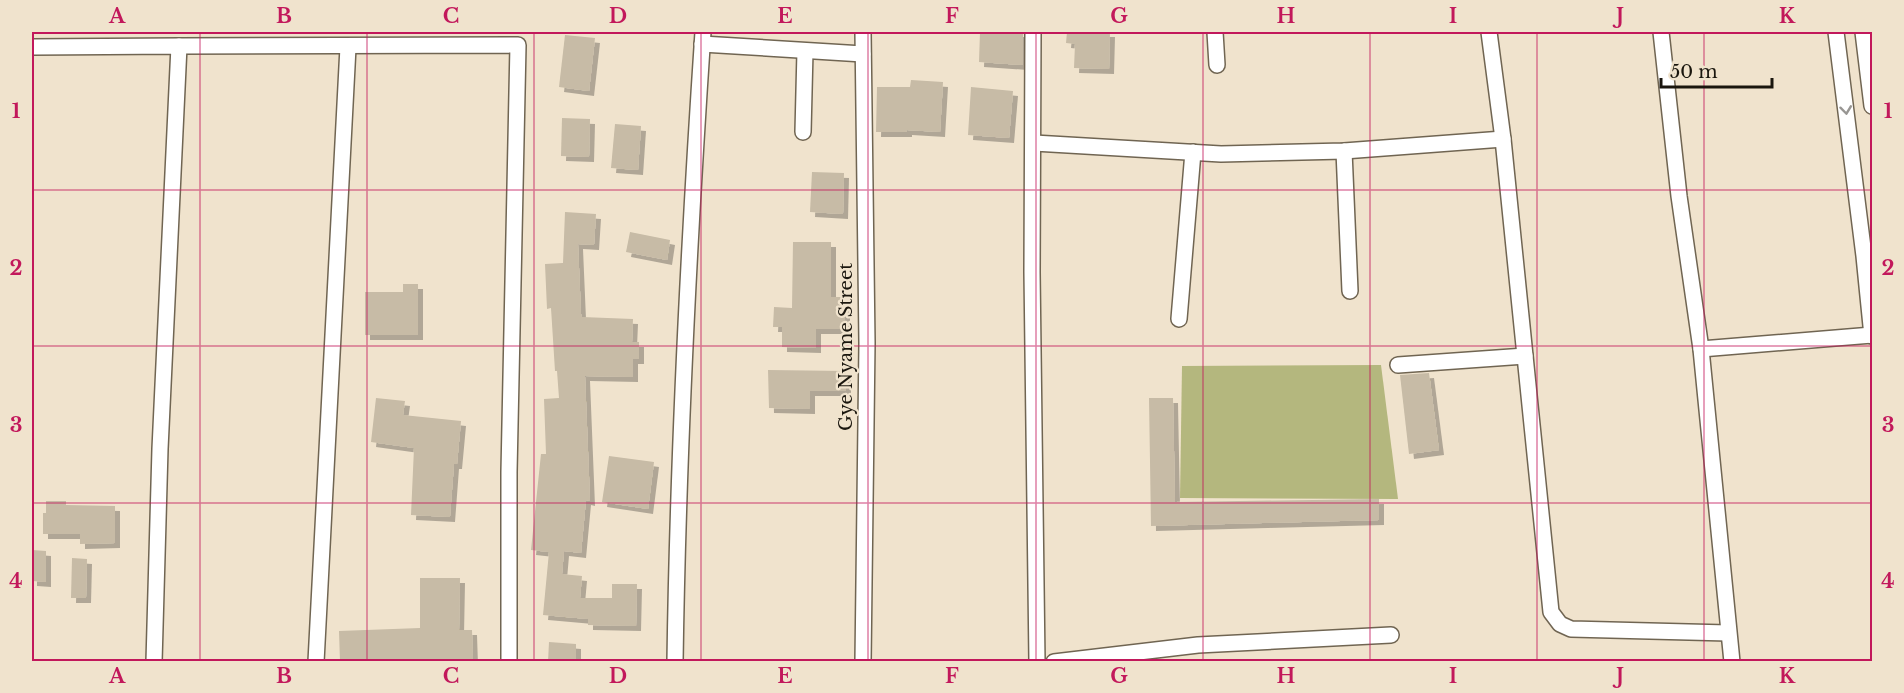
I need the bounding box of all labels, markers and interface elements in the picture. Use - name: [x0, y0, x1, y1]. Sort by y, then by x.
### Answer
- text: A: [108, 4, 126, 28]
- text: B: [276, 4, 292, 28]
- text: C: [443, 4, 459, 28]
- text: D: [609, 4, 627, 28]
- text: E: [777, 4, 793, 28]
- text: F: [945, 4, 959, 28]
- text: G: [1110, 4, 1128, 28]
- text: H: [1277, 4, 1296, 28]
- text: I: [1449, 4, 1457, 28]
- text: J: [1612, 4, 1624, 28]
- text: K: [1779, 4, 1796, 28]
- scale bar: [1661, 51, 1772, 89]
- text: 50 m: [1670, 61, 1718, 83]
- text: 1: [12, 99, 21, 123]
- text: 1: [1884, 99, 1893, 123]
- one-way arrow: [1839, 106, 1852, 115]
- text: 2: [9, 256, 23, 280]
- text: 2: [1881, 256, 1895, 280]
- street label: Gye Nyame Street: [835, 263, 857, 431]
- text: 3: [10, 413, 22, 437]
- text: 3: [1882, 413, 1894, 437]
- text: 4: [9, 569, 23, 593]
- text: 4: [1881, 569, 1895, 593]
- text: A: [108, 664, 126, 688]
- text: B: [276, 664, 292, 688]
- text: C: [443, 664, 459, 688]
- text: D: [609, 664, 627, 688]
- text: E: [777, 664, 793, 688]
- text: F: [945, 664, 959, 688]
- text: G: [1110, 664, 1128, 688]
- text: H: [1277, 664, 1296, 688]
- text: I: [1449, 664, 1457, 688]
- text: J: [1612, 664, 1624, 688]
- text: K: [1779, 664, 1796, 688]

